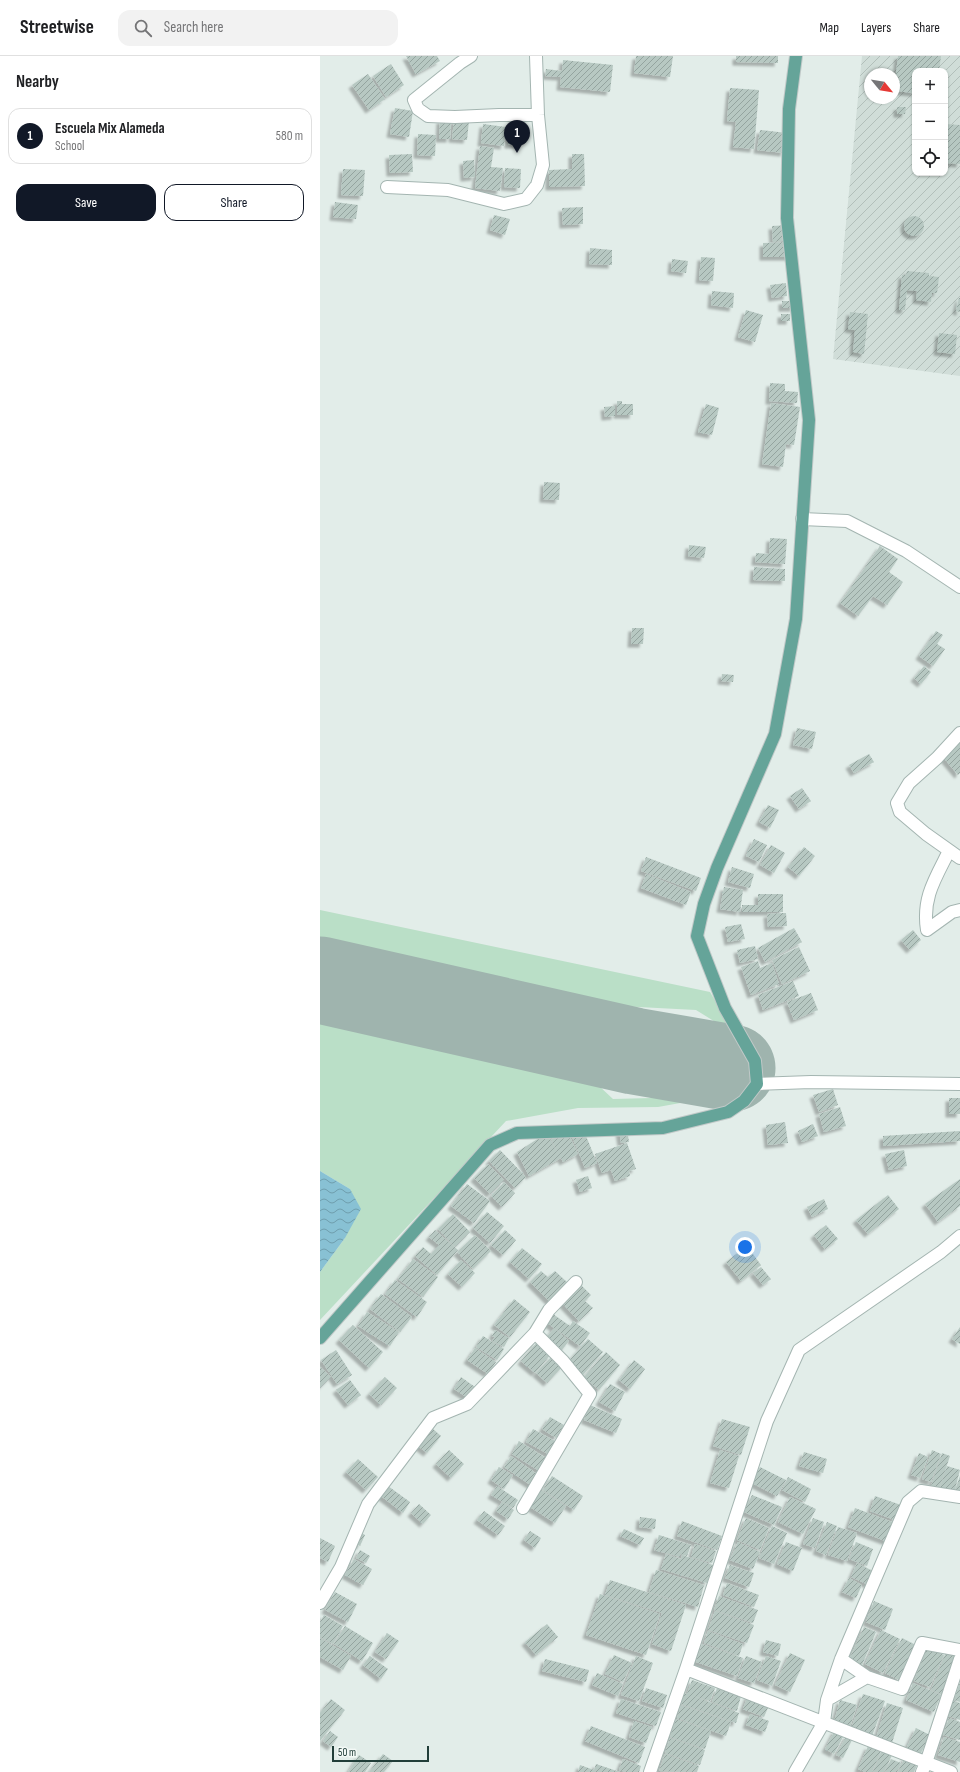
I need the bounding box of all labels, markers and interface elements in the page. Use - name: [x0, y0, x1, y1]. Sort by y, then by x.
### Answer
- search box: [118, 10, 398, 46]
- text: Streetwise: [20, 16, 94, 39]
- icon: search: [132, 17, 154, 39]
- text: Search here: [164, 18, 223, 37]
- text: Map: [819, 19, 839, 36]
- text: Layers: [861, 19, 891, 36]
- text: Share: [913, 19, 940, 36]
- north arrow: [864, 68, 900, 104]
- map controls: [912, 68, 948, 176]
- button: +: [912, 68, 948, 104]
- text: Nearby: [16, 72, 59, 92]
- button: −: [912, 104, 948, 140]
- text: Escuela Mix Alameda: [55, 119, 165, 138]
- pin: 1: [504, 120, 530, 153]
- text: 1: [27, 128, 33, 144]
- text: 580 m: [276, 128, 303, 144]
- text: School: [55, 138, 85, 154]
- button: locate: [912, 140, 948, 176]
- button: Save: [16, 184, 156, 221]
- button: Share: [164, 184, 304, 221]
- your location: [735, 1237, 755, 1257]
- scale bar: [332, 1744, 429, 1763]
- text: 50 m: [338, 1746, 356, 1759]

